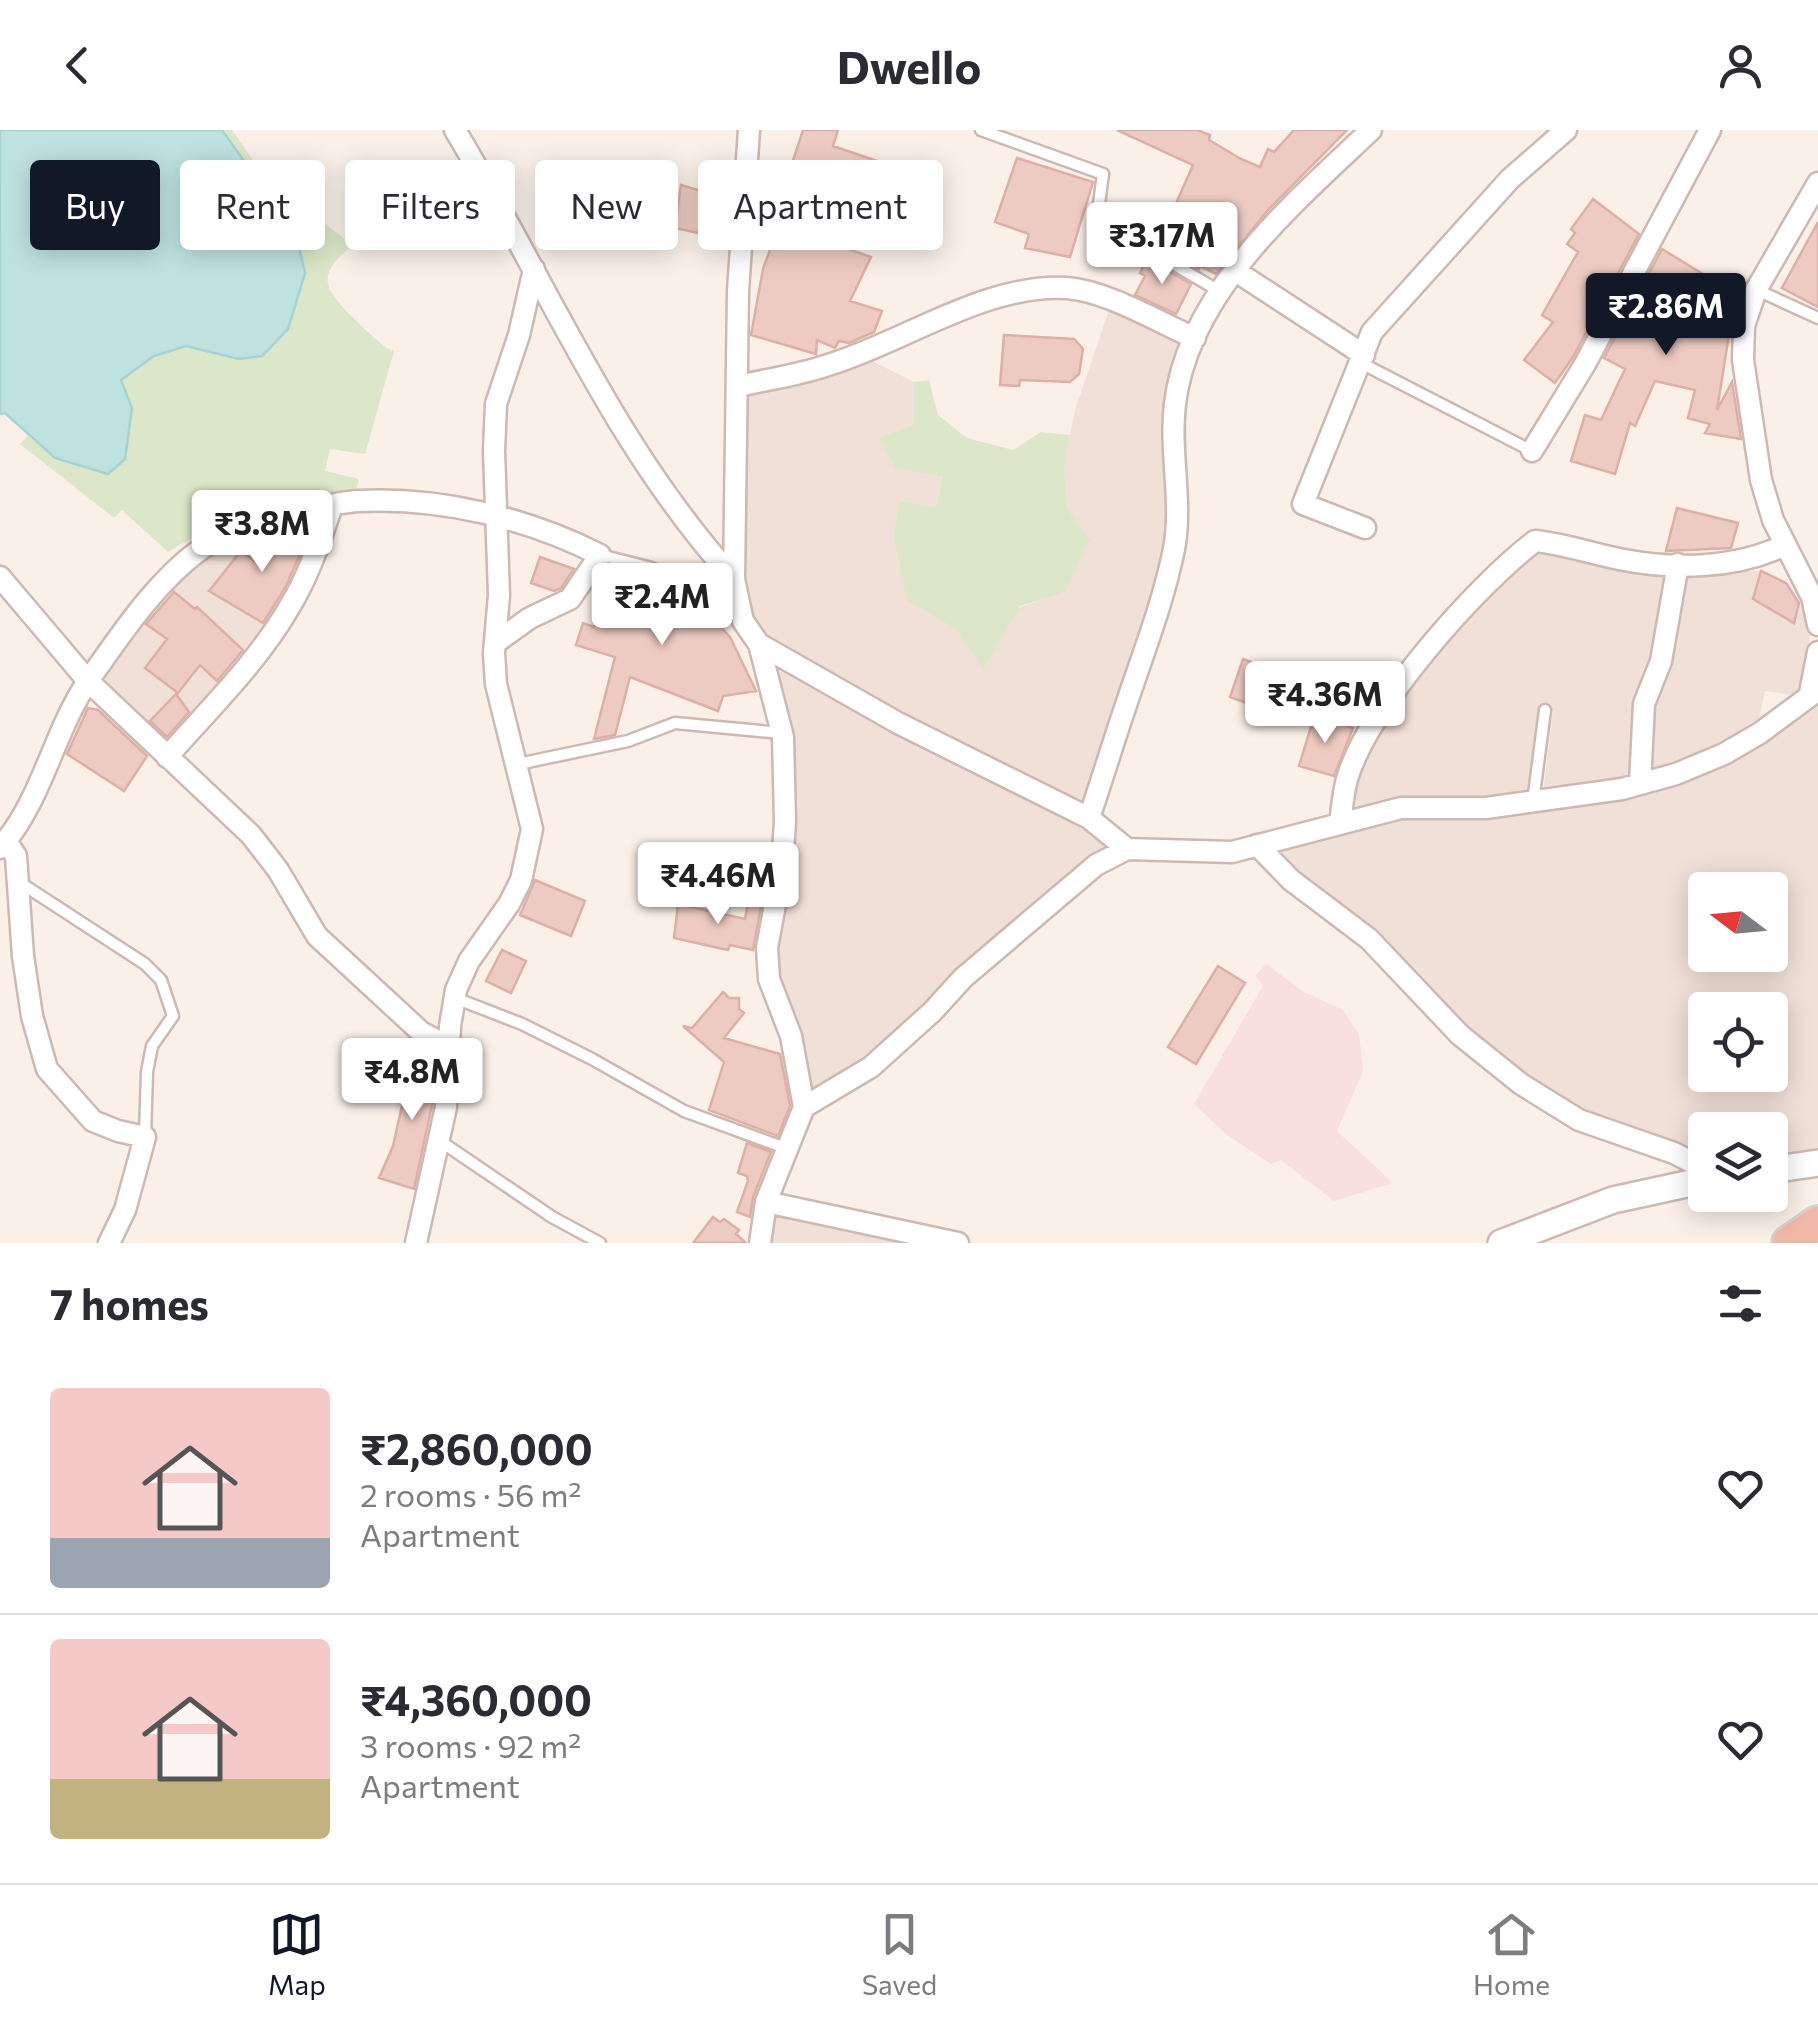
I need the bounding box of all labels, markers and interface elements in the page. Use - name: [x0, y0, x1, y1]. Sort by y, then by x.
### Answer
- icon: back: [50, 38, 105, 93]
- text: Dwello: [837, 38, 981, 93]
- icon: person: [1713, 38, 1768, 93]
- chip: Buy: [30, 160, 160, 250]
- chip: Rent: [180, 160, 325, 250]
- chip: Filters: [345, 160, 515, 250]
- chip: New: [535, 160, 678, 250]
- chip: Apartment: [698, 160, 943, 250]
- pin: ₹3.17M: [1081, 202, 1243, 287]
- text: ₹3.17M: [1109, 214, 1216, 254]
- pin: ₹2.86M: [1585, 273, 1747, 358]
- text: ₹2.86M: [1608, 285, 1724, 325]
- pin: ₹3.8M: [192, 490, 332, 575]
- text: ₹3.8M: [214, 502, 310, 542]
- pin: ₹2.4M: [592, 563, 732, 648]
- text: ₹2.4M: [614, 575, 710, 615]
- pin: ₹4.36M: [1244, 661, 1406, 746]
- text: ₹4.36M: [1267, 673, 1383, 713]
- pin: ₹4.46M: [637, 842, 799, 927]
- text: ₹4.46M: [660, 854, 776, 894]
- north arrow: [1688, 872, 1788, 972]
- map controls: [1688, 872, 1788, 1212]
- button: locate: [1688, 992, 1788, 1092]
- pin: ₹4.8M: [342, 1038, 482, 1123]
- text: ₹4.8M: [364, 1050, 460, 1090]
- button: layers: [1688, 1112, 1788, 1212]
- icon: filters: [1713, 1276, 1768, 1331]
- text: 7 homes: [50, 1277, 209, 1329]
- text: ₹2,860,000: [360, 1422, 593, 1474]
- icon: home: [130, 1428, 250, 1548]
- icon: heart: [1713, 1461, 1768, 1516]
- text: 2 rooms · 56 m²: [360, 1474, 581, 1514]
- text: Apartment: [360, 1514, 520, 1554]
- text: ₹4,360,000: [360, 1673, 592, 1725]
- icon: home: [130, 1679, 250, 1799]
- icon: heart: [1713, 1712, 1768, 1767]
- text: 3 rooms · 92 m²: [360, 1725, 581, 1765]
- text: Apartment: [360, 1765, 520, 1805]
- tab: Map: [268, 1907, 326, 2001]
- tab: Saved: [862, 1907, 937, 2001]
- tab: Home: [1473, 1907, 1550, 2001]

